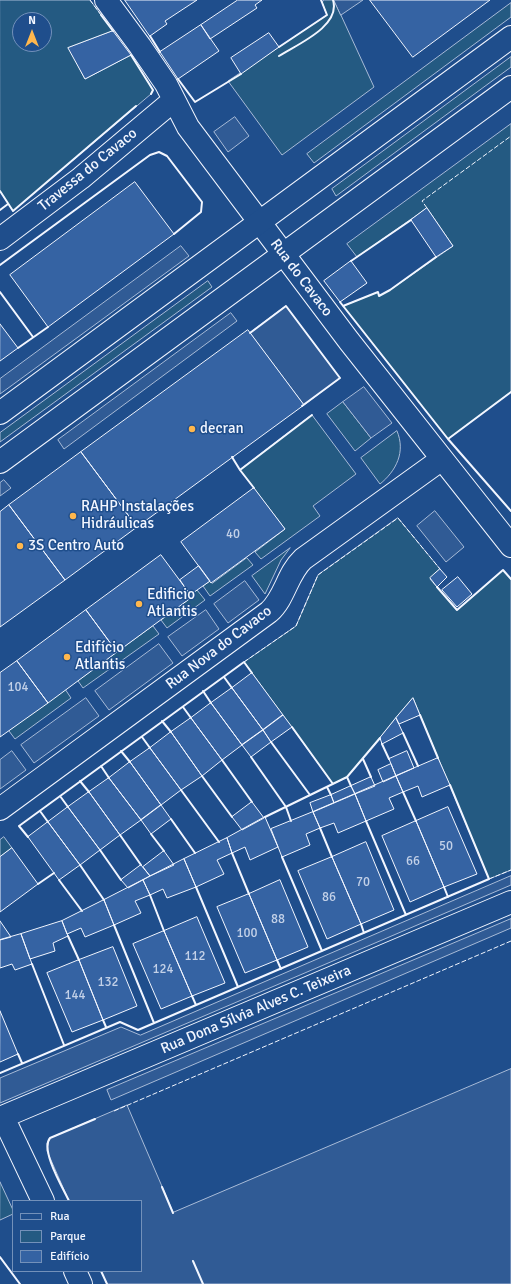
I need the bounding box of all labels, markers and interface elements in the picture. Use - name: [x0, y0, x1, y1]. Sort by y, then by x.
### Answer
- north arrow: [12, 12, 52, 52]
- text: N: [28, 14, 36, 27]
- street label: Travessa do Cavaco: [35, 125, 141, 215]
- street label: Rua do Cavaco: [266, 236, 336, 320]
- place label: decran: [200, 420, 244, 438]
- marker: decran: [187, 424, 197, 434]
- place label: RAHP Instalações Hidráulicas: [81, 498, 194, 533]
- marker: RAHP Instalações Hidráulicas: [68, 511, 78, 521]
- house number: 40: [226, 527, 240, 543]
- place label: 3S Centro Auto: [28, 537, 124, 555]
- marker: 3S Centro Auto: [15, 541, 25, 551]
- place label: Edificio Atlantis: [147, 586, 197, 621]
- marker: Edificio Atlantis: [134, 599, 144, 609]
- street label: Rua Nova do Cavaco: [163, 602, 275, 694]
- place label: Edifício Atlantis: [75, 639, 125, 674]
- marker: Edifício Atlantis: [62, 652, 72, 662]
- house number: 104: [7, 680, 29, 696]
- house number: 50: [439, 839, 453, 855]
- house number: 66: [406, 854, 420, 870]
- house number: 70: [356, 875, 370, 891]
- house number: 86: [322, 890, 336, 906]
- house number: 88: [271, 912, 285, 928]
- house number: 100: [236, 926, 258, 942]
- house number: 112: [184, 949, 206, 965]
- house number: 124: [152, 962, 174, 978]
- street label: Rua Dona Sílvia Alves C. Teixeira: [158, 962, 354, 1058]
- house number: 132: [97, 975, 119, 991]
- house number: 144: [64, 988, 86, 1004]
- legend: [12, 1200, 142, 1272]
- text: Rua: [50, 1209, 70, 1224]
- text: Parque: [50, 1229, 86, 1244]
- text: Edifício: [50, 1249, 89, 1264]

